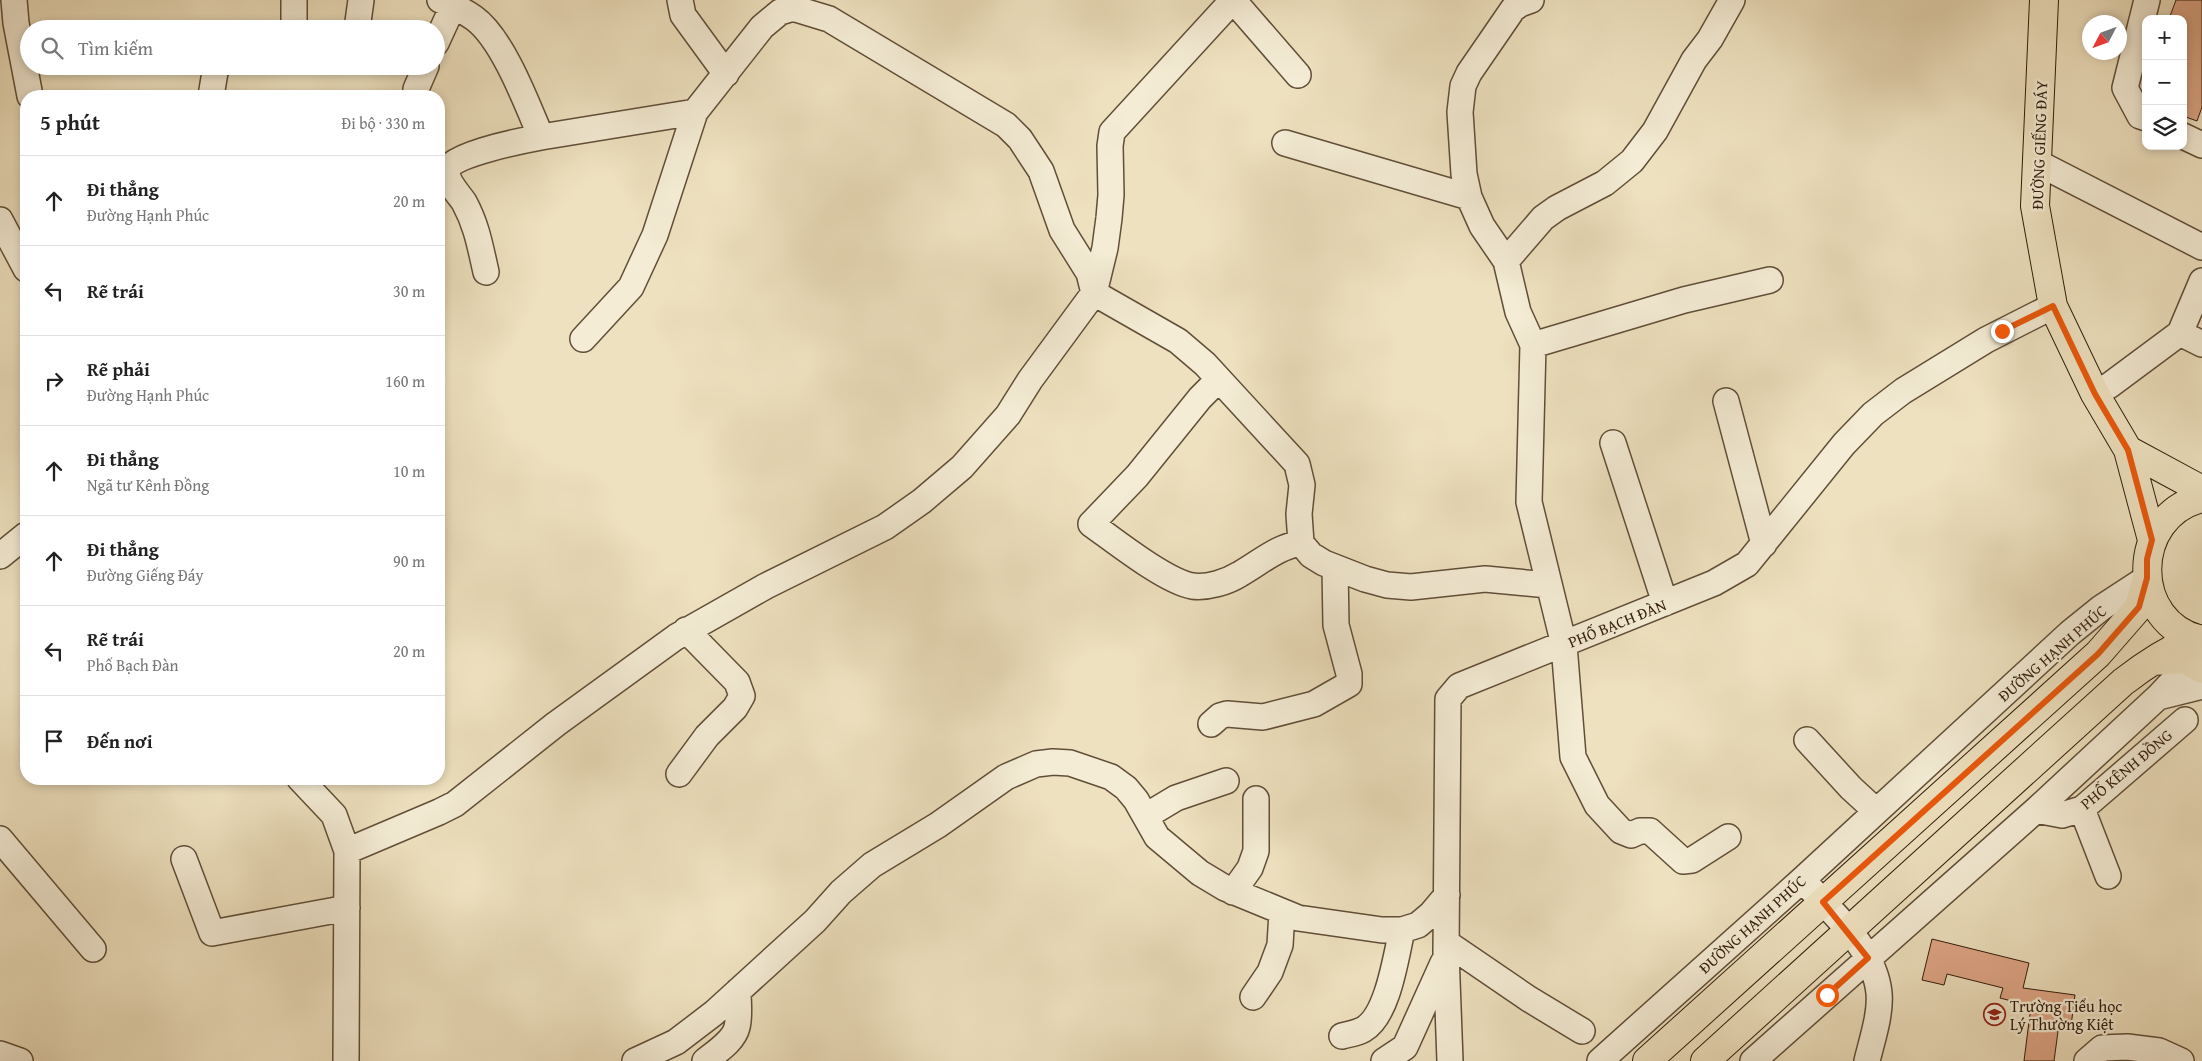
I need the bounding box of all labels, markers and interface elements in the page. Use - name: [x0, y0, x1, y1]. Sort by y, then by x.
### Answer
- north arrow: [2082, 15, 2127, 60]
- map controls: [2142, 15, 2187, 150]
- button: +: [2142, 15, 2187, 60]
- search box: [20, 20, 445, 75]
- icon: search: [38, 34, 66, 62]
- text: Tìm kiếm: [78, 34, 153, 62]
- button: −: [2142, 60, 2187, 105]
- street label: ĐƯỜNG GIẾNG ĐÁY: [2025, 80, 2053, 210]
- button: layers: [2142, 105, 2187, 150]
- text: 5 phút: [40, 107, 100, 138]
- text: Đi bộ · 330 m: [341, 111, 425, 135]
- text: Đi thẳng: [87, 175, 159, 203]
- icon: ahead: [40, 187, 68, 215]
- text: 20 m: [393, 189, 425, 213]
- text: Đường Hạnh Phúc: [87, 203, 209, 227]
- icon: left: [40, 277, 68, 305]
- text: Rẽ trái: [87, 277, 144, 305]
- text: 30 m: [393, 279, 425, 303]
- route end: [1991, 320, 2014, 343]
- text: Rẽ phải: [87, 355, 150, 383]
- icon: right: [40, 367, 68, 395]
- text: 160 m: [385, 369, 425, 393]
- text: Đường Hạnh Phúc: [87, 383, 209, 407]
- text: Đi thẳng: [87, 445, 159, 473]
- icon: ahead: [40, 457, 68, 485]
- text: 10 m: [393, 459, 425, 483]
- text: Ngã tư Kênh Đồng: [87, 473, 209, 497]
- text: Đi thẳng: [87, 535, 159, 563]
- icon: ahead: [40, 547, 68, 575]
- text: 90 m: [393, 549, 425, 573]
- text: Đường Giếng Đáy: [87, 563, 203, 587]
- street label: PHỐ BẠCH ĐÀN: [1564, 592, 1670, 654]
- street label: ĐƯỜNG HẠNH PHÚC: [1992, 599, 2112, 707]
- text: Rẽ trái: [87, 625, 144, 653]
- icon: left: [40, 637, 68, 665]
- text: 20 m: [393, 639, 425, 663]
- text: Phố Bạch Đàn: [87, 653, 179, 677]
- street label: PHỐ KÊNH ĐỒNG: [2075, 723, 2178, 815]
- icon: arrive: [40, 727, 68, 755]
- text: Đến nơi: [87, 727, 153, 755]
- street label: ĐƯỜNG HẠNH PHÚC: [1693, 869, 1811, 979]
- route start: [1816, 984, 1839, 1007]
- place label: Trường Tiểu học Lý Thường Kiệt: [2010, 994, 2122, 1036]
- school or university icon: Trường Tiểu học Lý Thường Kiệt: [1982, 1003, 2006, 1027]

